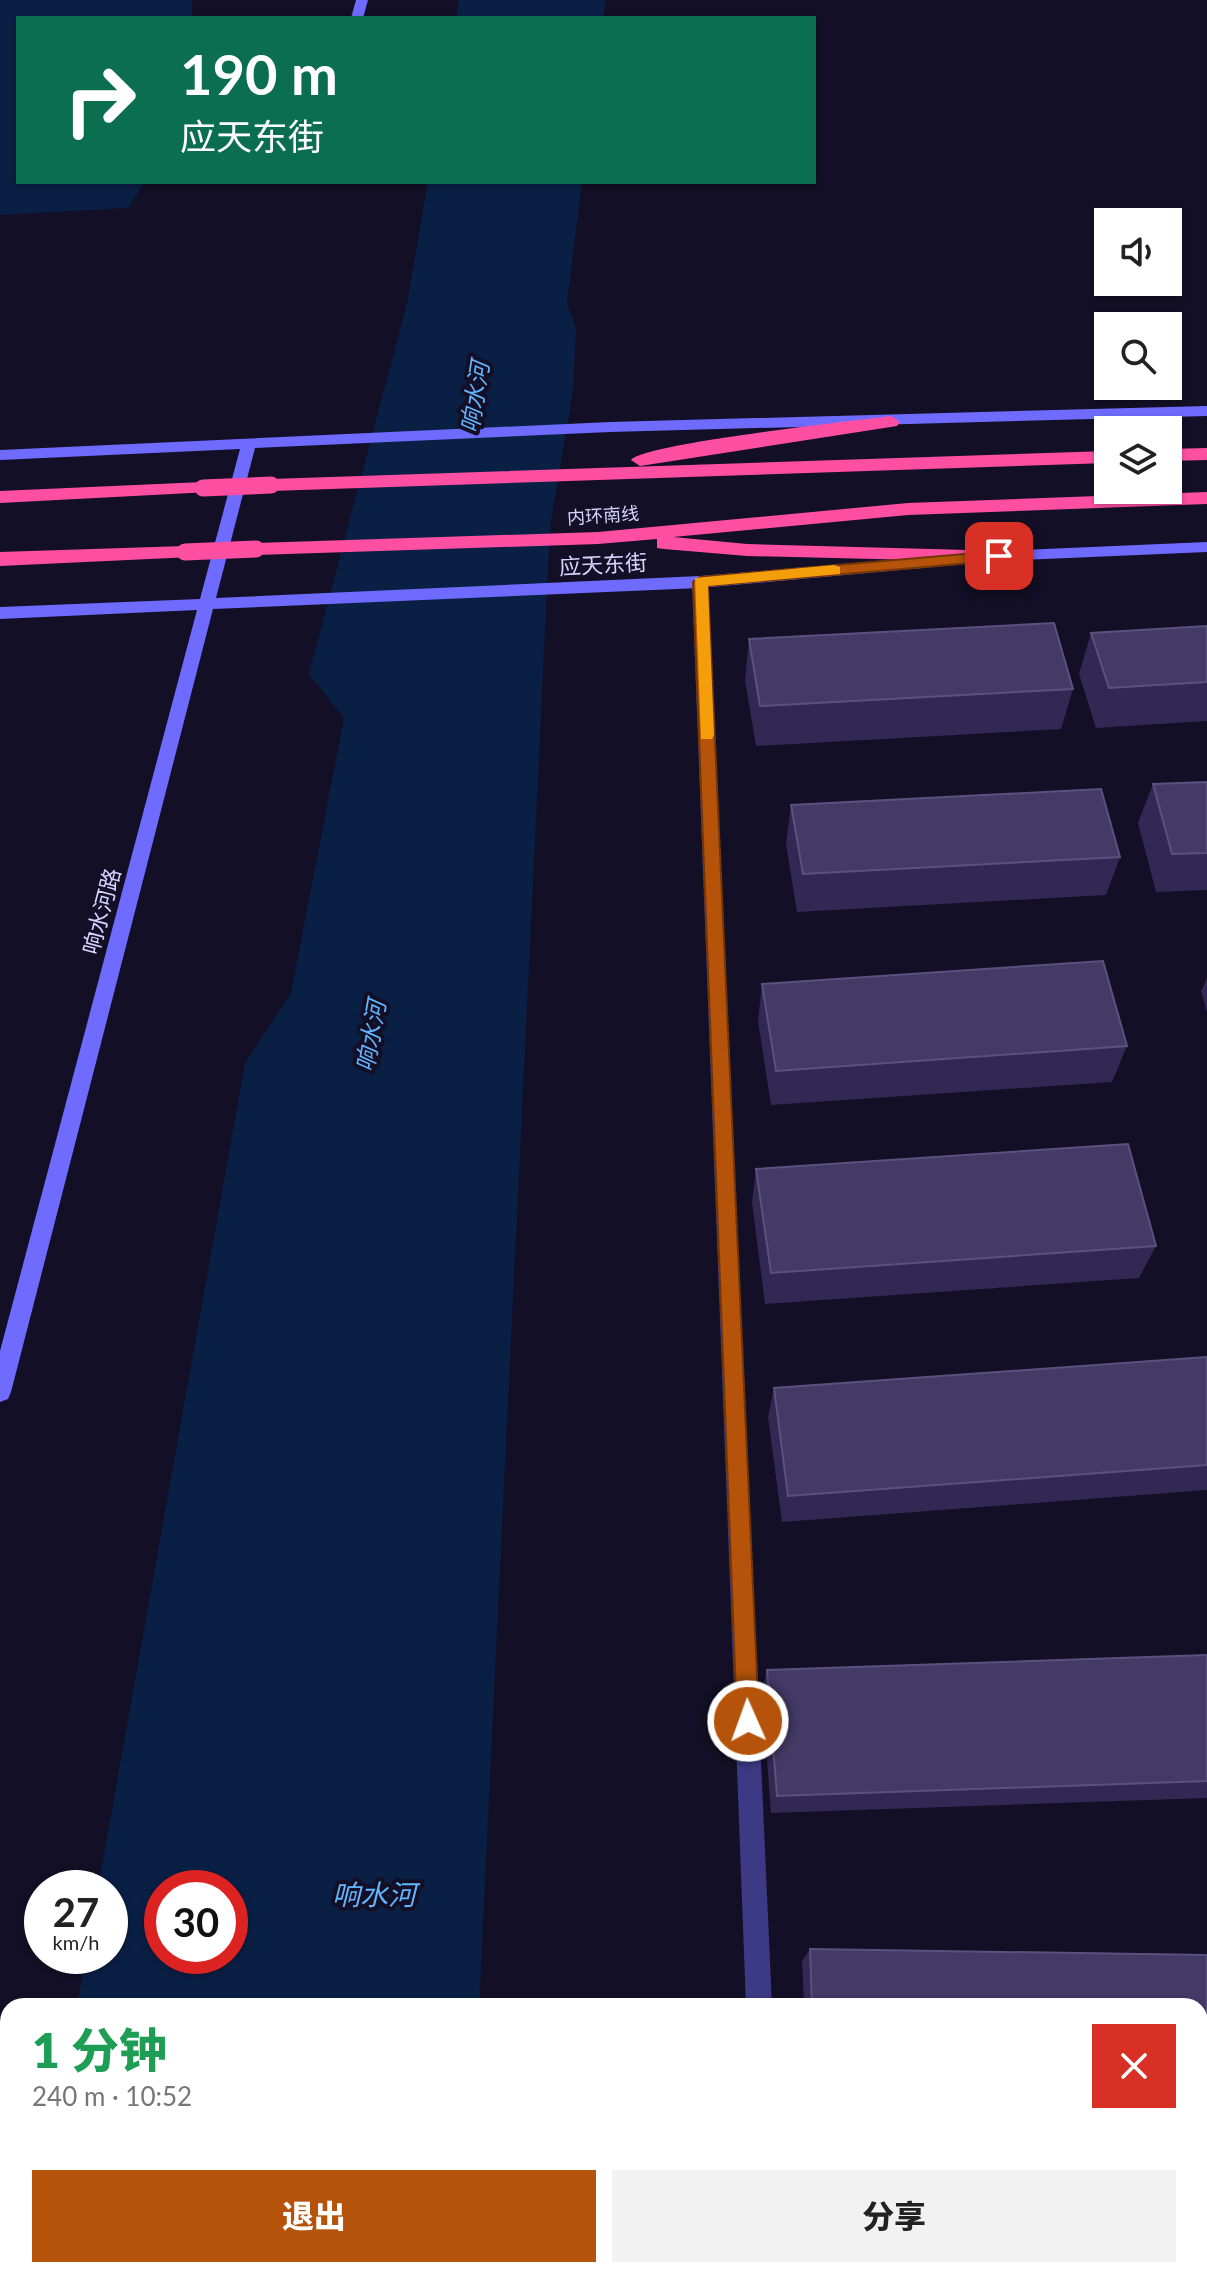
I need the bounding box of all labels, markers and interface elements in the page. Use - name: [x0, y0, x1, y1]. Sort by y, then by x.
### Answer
- text: 190 m: [180, 40, 338, 107]
- icon: right: [48, 48, 152, 152]
- text: 应天东街: [180, 114, 324, 158]
- map controls: [1094, 208, 1182, 504]
- button: sound: [1094, 208, 1182, 296]
- button: search: [1094, 312, 1182, 400]
- water label: 响水河: [454, 355, 495, 435]
- button: layers: [1094, 416, 1182, 504]
- street label: 内环南线: [566, 502, 640, 528]
- pin: [965, 522, 1033, 590]
- icon: arrive: [977, 534, 1021, 578]
- street label: 应天东街: [558, 548, 648, 580]
- street label: 响水河路: [77, 865, 125, 957]
- water label: 响水河: [349, 994, 391, 1074]
- position arrow: [706, 1679, 790, 1763]
- speed limit sign: 30: [144, 1870, 248, 1974]
- water label: 响水河: [332, 1877, 421, 1911]
- text: 27: [53, 1888, 99, 1936]
- text: km/h: [53, 1930, 99, 1954]
- text: 1 分钟: [32, 2021, 167, 2078]
- button: close: [1092, 2024, 1176, 2108]
- text: 240 m · 10:52: [32, 2080, 192, 2112]
- button: 退出: [32, 2170, 596, 2262]
- button: 分享: [612, 2170, 1176, 2262]

